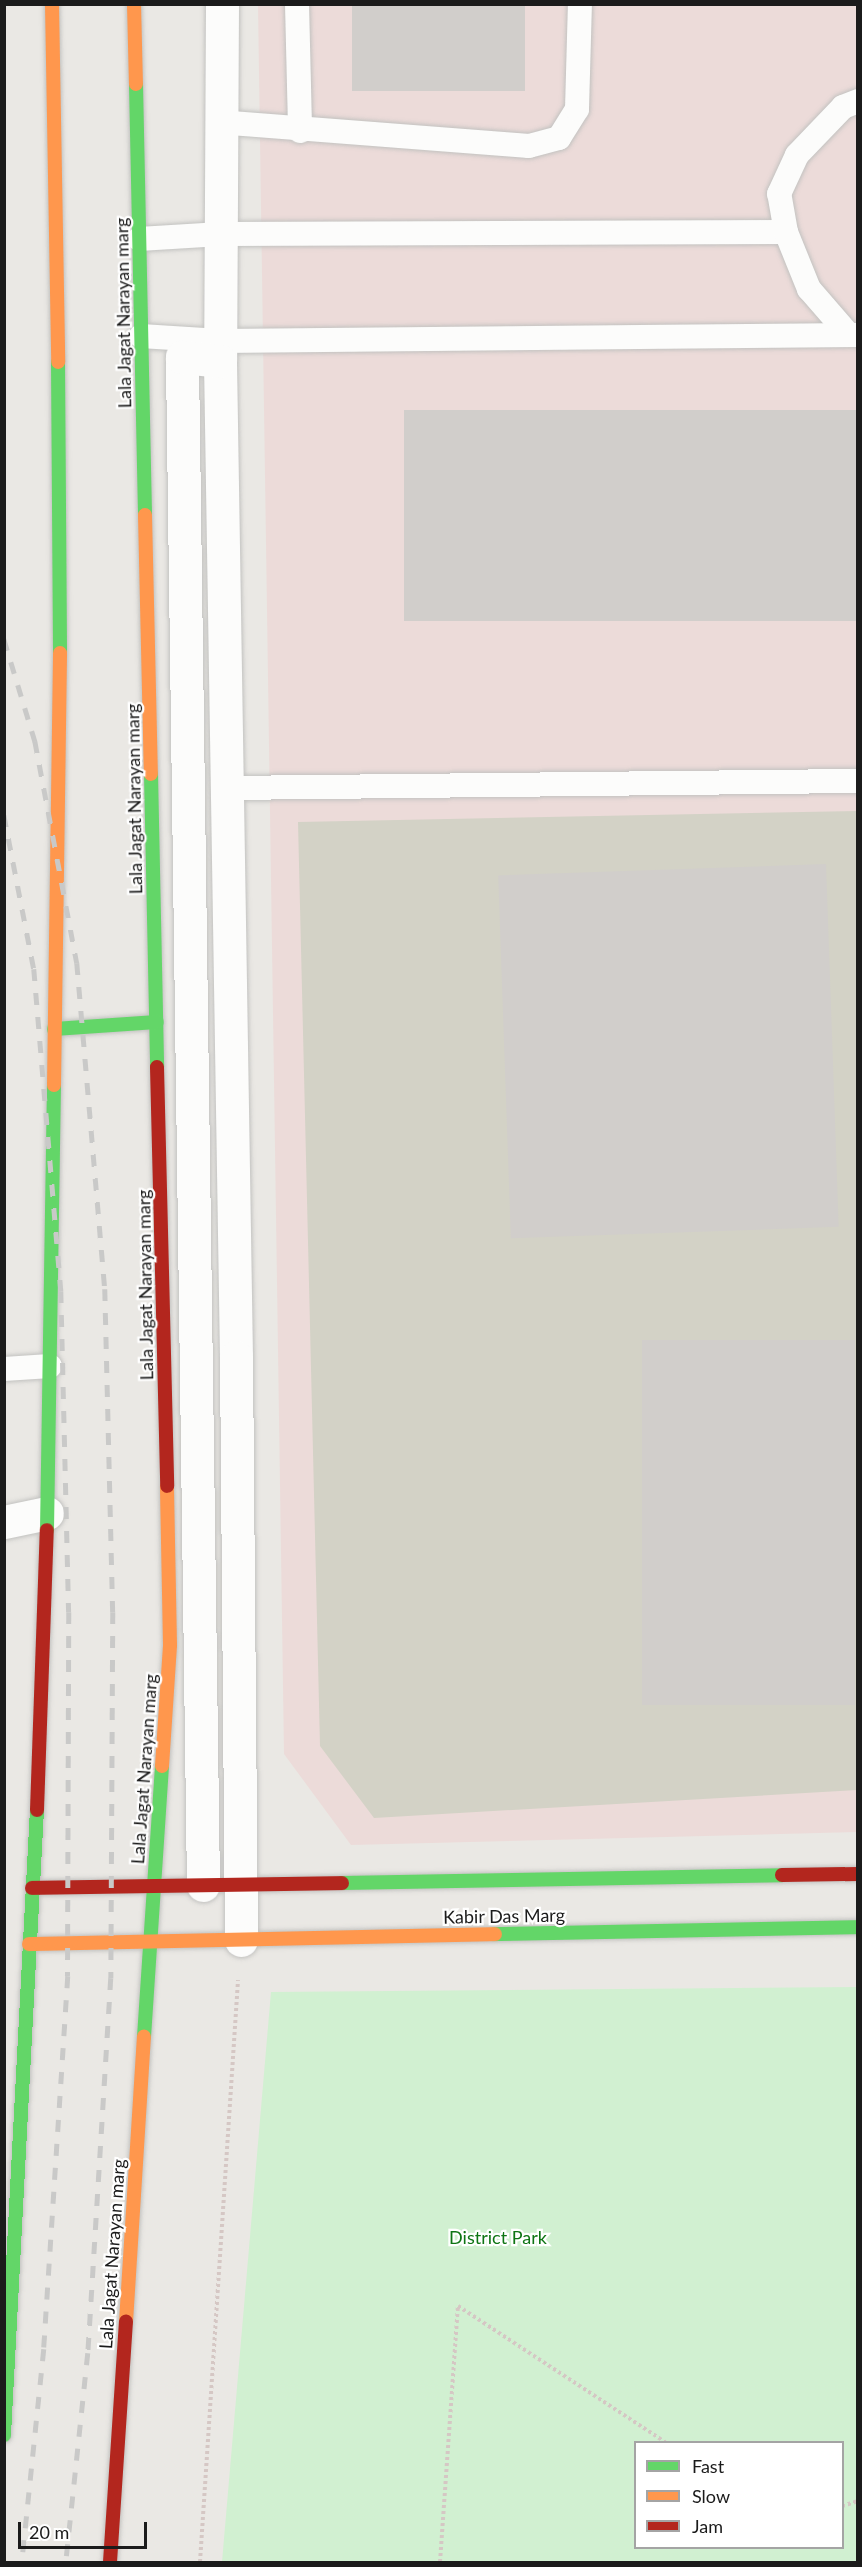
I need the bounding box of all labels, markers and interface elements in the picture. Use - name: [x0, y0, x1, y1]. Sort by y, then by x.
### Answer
- street label: Lala Jagat Narayan marg: [111, 217, 135, 409]
- street label: Lala Jagat Narayan marg: [122, 703, 146, 895]
- street label: Lala Jagat Narayan marg: [133, 1189, 157, 1381]
- street label: Lala Jagat Narayan marg: [127, 1673, 161, 1865]
- street label: Kabir Das Marg: [443, 1904, 565, 1928]
- street label: Lala Jagat Narayan marg: [95, 2158, 129, 2350]
- park label: District Park: [449, 2226, 547, 2248]
- legend: [634, 2441, 844, 2549]
- text: Fast: [692, 2455, 724, 2477]
- text: Slow: [692, 2485, 730, 2507]
- scale bar: [21, 2510, 150, 2548]
- text: Jam: [692, 2515, 723, 2537]
- text: 20 m: [29, 2521, 69, 2543]

